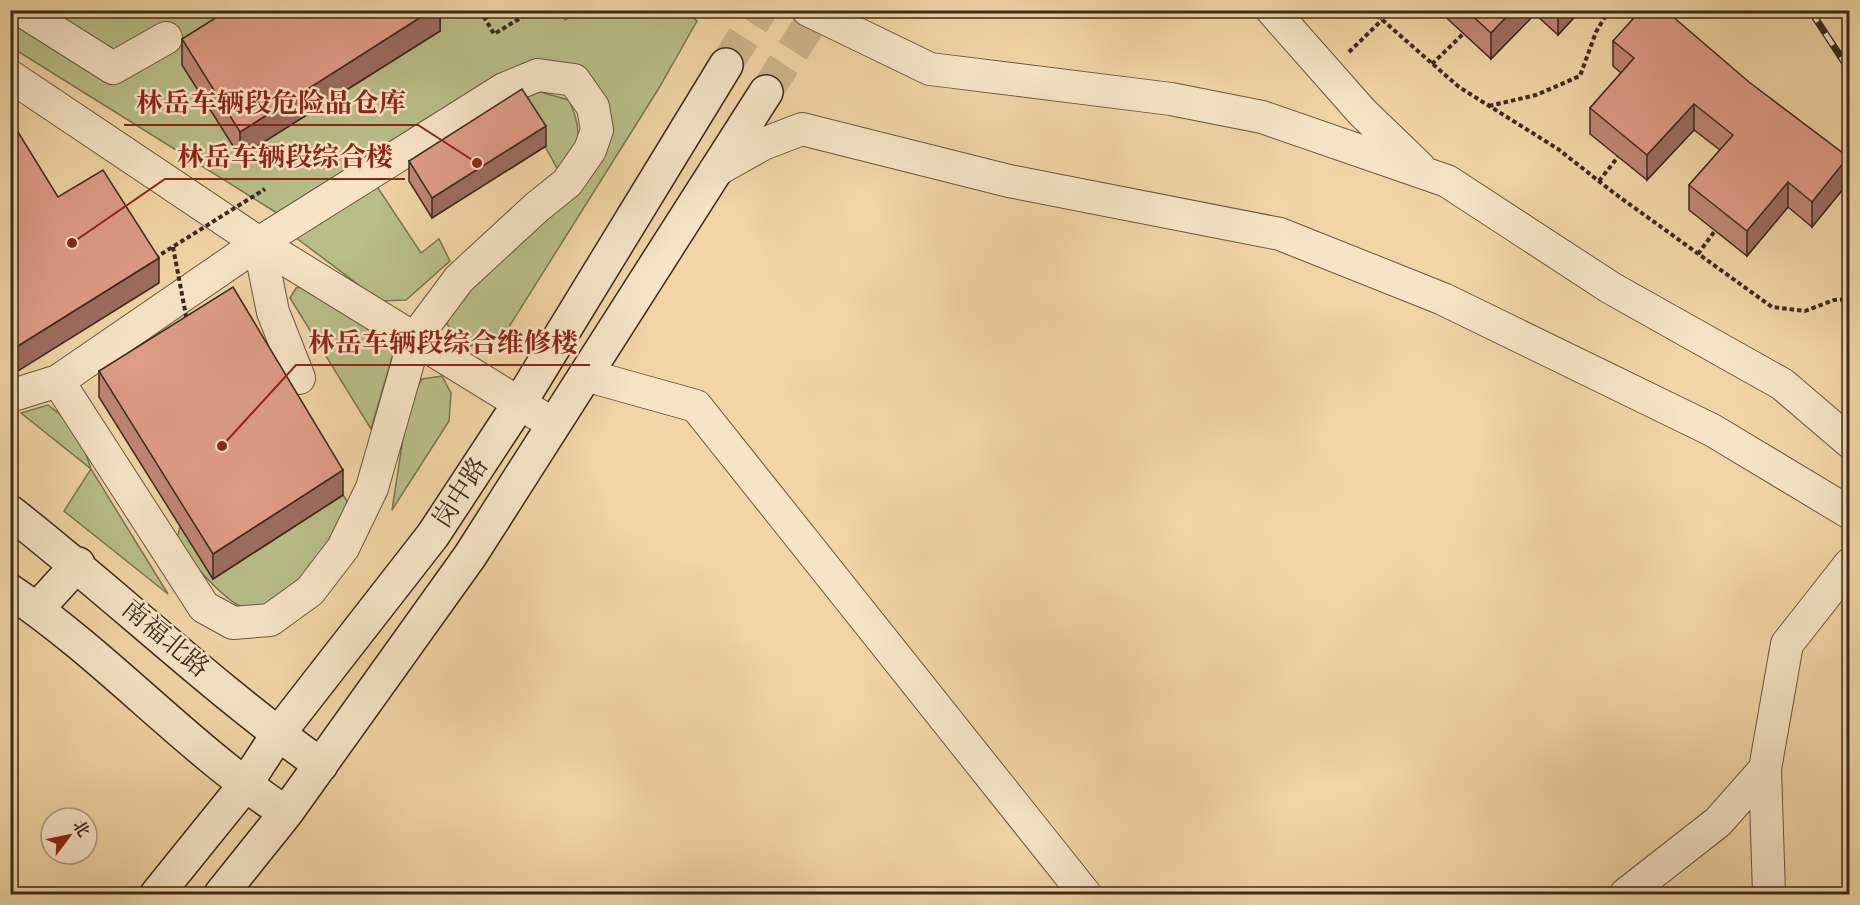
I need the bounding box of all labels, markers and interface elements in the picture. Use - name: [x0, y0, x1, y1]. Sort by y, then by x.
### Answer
- callout: 林岳车辆段危险品仓库: [124, 80, 418, 125]
- text: 林岳车辆段危险品仓库: [136, 87, 406, 121]
- callout: 林岳车辆段综合楼: [165, 134, 405, 179]
- text: 林岳车辆段综合楼: [177, 141, 393, 175]
- callout: 林岳车辆段综合维修楼: [296, 320, 590, 365]
- text: 林岳车辆段综合维修楼: [308, 327, 578, 361]
- street label: 岗中路: [426, 451, 496, 535]
- street label: 南福北路: [115, 593, 215, 685]
- north arrow: [39, 806, 99, 866]
- text: 北: [68, 816, 94, 841]

